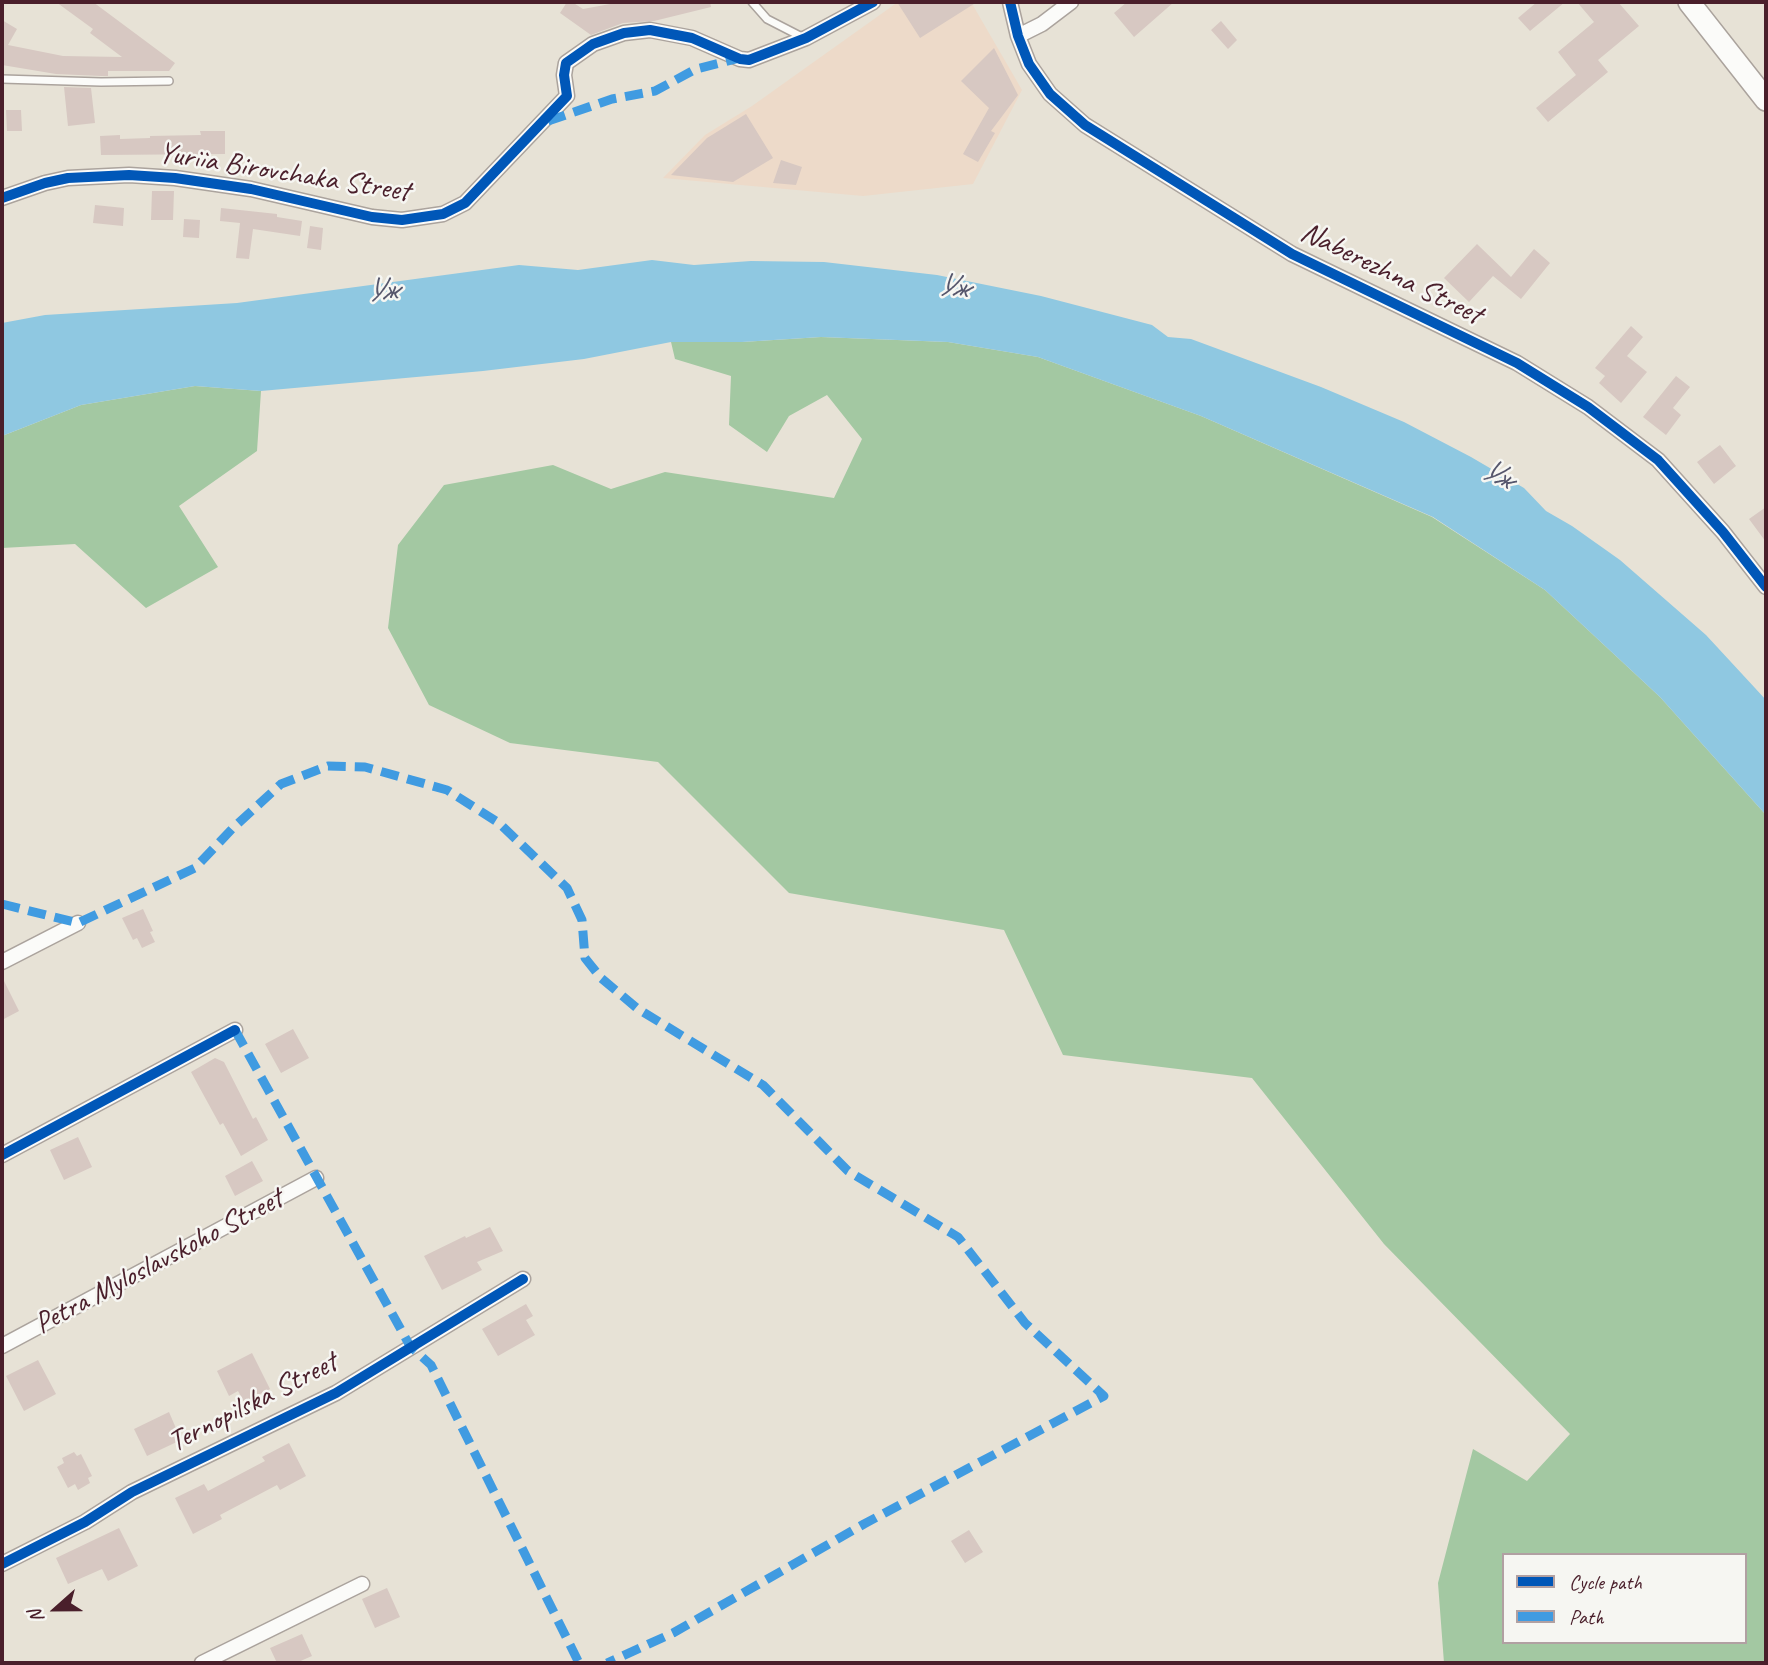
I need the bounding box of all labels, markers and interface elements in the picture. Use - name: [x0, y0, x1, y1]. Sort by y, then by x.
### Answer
- street label: Yuriia Birovchaka Street: [156, 135, 412, 211]
- street label: Naberezhna Street: [1295, 215, 1487, 333]
- water label: Уж: [935, 266, 971, 308]
- water label: Уж: [365, 271, 399, 311]
- water label: Уж: [1474, 451, 1520, 499]
- street label: Petra Myloslavskoho Street: [29, 1181, 289, 1343]
- street label: Ternopilska Street: [163, 1345, 343, 1461]
- legend: [1502, 1553, 1747, 1644]
- text: Cycle path: [1569, 1569, 1642, 1595]
- north arrow: [21, 1574, 91, 1644]
- text: Path: [1569, 1604, 1604, 1630]
- text: N: [23, 1607, 50, 1626]

